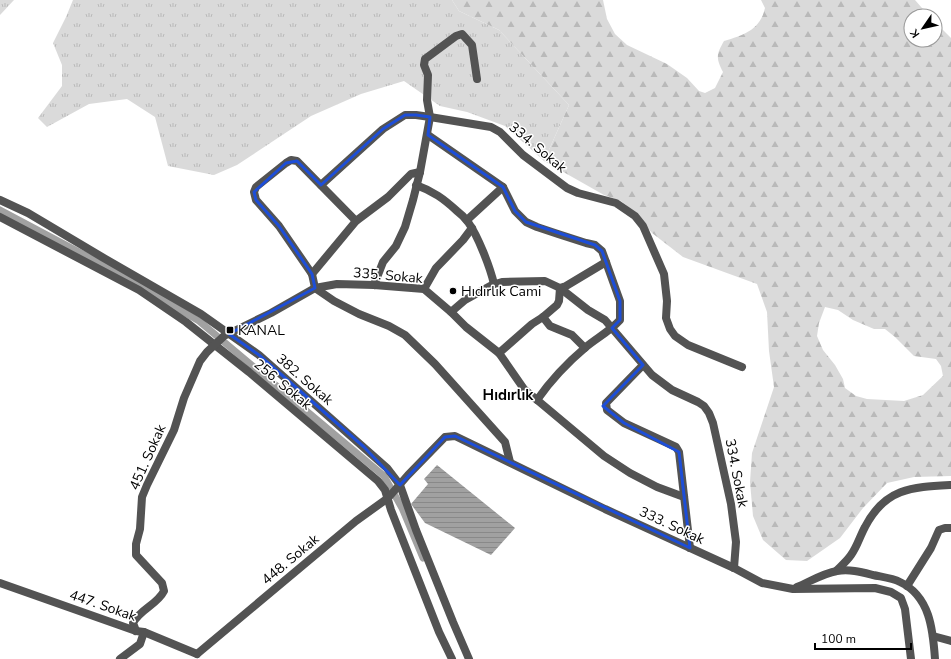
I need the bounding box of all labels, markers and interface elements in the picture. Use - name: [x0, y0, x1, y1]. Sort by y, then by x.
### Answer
- north arrow: [903, 8, 943, 48]
- text: K: [906, 26, 923, 41]
- street label: 334. Sokak: [505, 118, 571, 178]
- street label: 335. Sokak: [352, 263, 425, 288]
- place label: Hıdırlık Cami: [461, 282, 541, 301]
- marker: Hıdırlık Cami: [448, 286, 458, 296]
- place label: KANAL: [238, 321, 285, 340]
- marker: KANAL: [225, 325, 235, 335]
- street label: 382. Sokak: [272, 349, 338, 410]
- street label: 256. Sokak: [250, 355, 316, 415]
- district label: Hıdırlık: [483, 385, 534, 405]
- street label: 451. Sokak: [125, 421, 171, 493]
- street label: 334. Sokak: [721, 437, 753, 510]
- street label: 333. Sokak: [636, 502, 708, 549]
- street label: 448. Sokak: [258, 529, 324, 589]
- street label: 447. Sokak: [67, 585, 140, 626]
- scale bar: [815, 625, 911, 651]
- text: 100 m: [821, 631, 856, 647]

